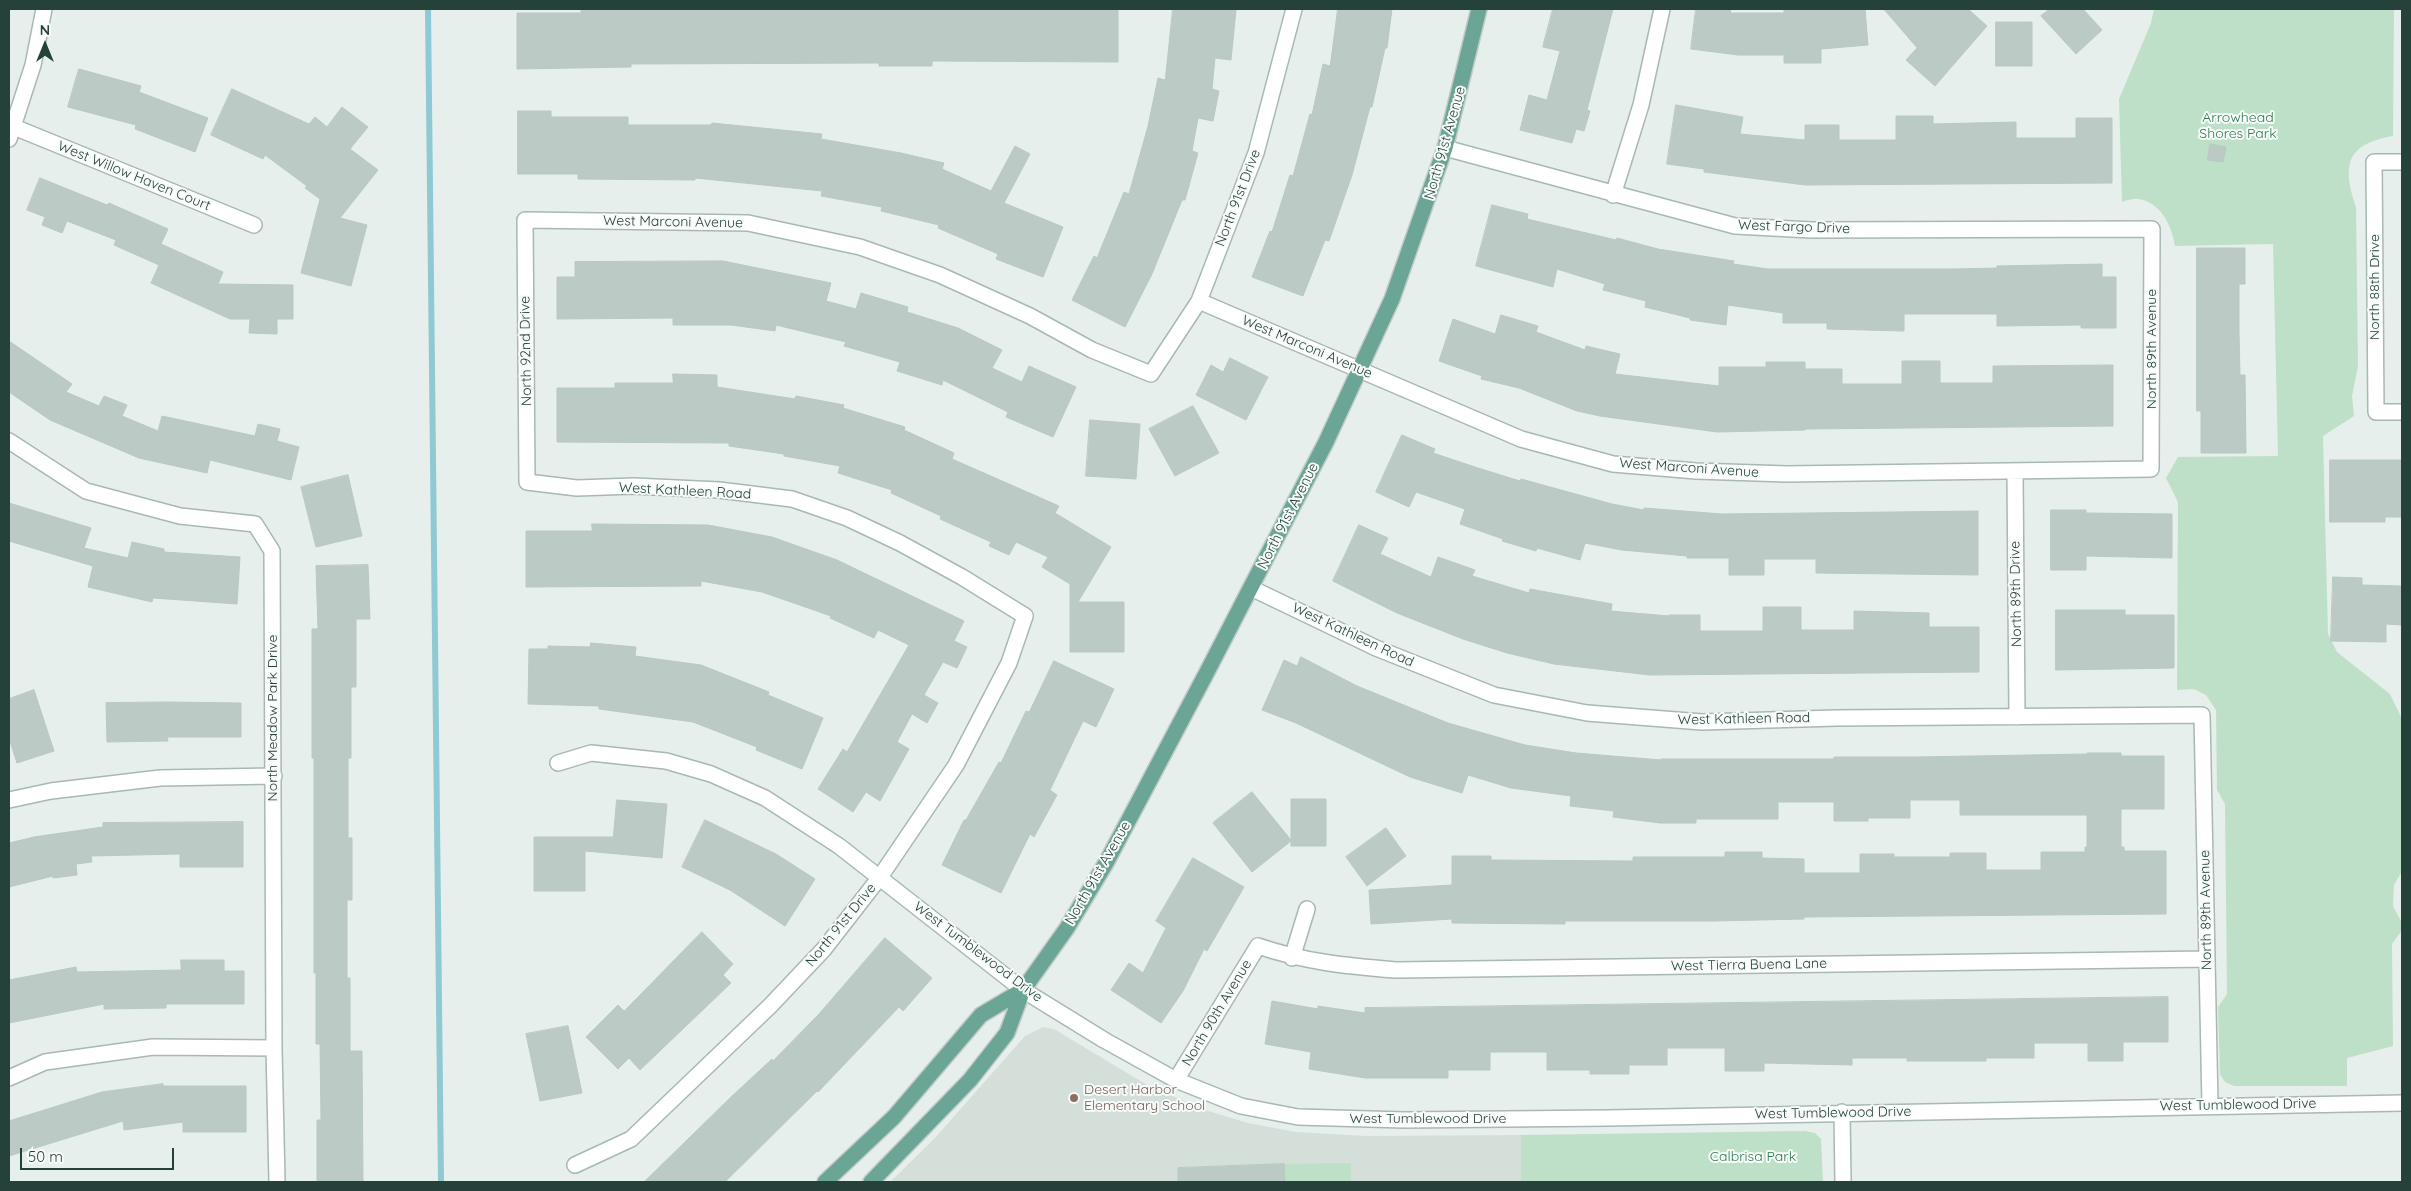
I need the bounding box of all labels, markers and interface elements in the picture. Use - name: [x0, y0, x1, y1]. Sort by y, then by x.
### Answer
- north arrow: [20, 20, 70, 70]
- text: N: [40, 21, 50, 39]
- street label: North 91st Avenue: [1421, 85, 1469, 201]
- park label: Arrowhead Shores Park: [2199, 110, 2277, 142]
- street label: West Willow Haven Court: [55, 138, 213, 214]
- street label: North 91st Drive: [1212, 147, 1264, 249]
- street label: West Marconi Avenue: [603, 212, 743, 232]
- street label: West Fargo Drive: [1738, 217, 1850, 237]
- street label: North 88th Drive: [2367, 234, 2383, 340]
- street label: North 89th Avenue: [2144, 289, 2160, 409]
- street label: North 92nd Drive: [517, 296, 535, 406]
- street label: West Marconi Avenue: [1239, 312, 1375, 382]
- street label: West Marconi Avenue: [1619, 455, 1759, 481]
- street label: North 91st Avenue: [1254, 460, 1322, 572]
- street label: West Kathleen Road: [618, 479, 752, 503]
- street label: North 89th Drive: [2007, 541, 2025, 647]
- street label: West Kathleen Road: [1289, 599, 1417, 671]
- street label: North Meadow Park Drive: [265, 634, 281, 802]
- street label: West Kathleen Road: [1678, 709, 1810, 729]
- street label: North 91st Avenue: [1062, 818, 1134, 928]
- street label: North 89th Avenue: [2197, 850, 2215, 970]
- street label: North 91st Drive: [802, 880, 880, 970]
- street label: West Tumblewood Drive: [910, 898, 1046, 1006]
- street label: West Tierra Buena Lane: [1671, 955, 1827, 975]
- street label: North 90th Avenue: [1179, 957, 1255, 1069]
- place label: Desert Harbor Elementary School: [1084, 1082, 1205, 1114]
- marker: Desert Harbor Elementary School: [1068, 1092, 1080, 1104]
- street label: West Tumblewood Drive: [2159, 1095, 2317, 1115]
- street label: West Tumblewood Drive: [1754, 1103, 1912, 1123]
- street label: West Tumblewood Drive: [1350, 1111, 1506, 1127]
- scale bar: [22, 1138, 176, 1170]
- text: 50 m: [28, 1147, 63, 1166]
- park label: Calbrisa Park: [1710, 1149, 1796, 1165]

